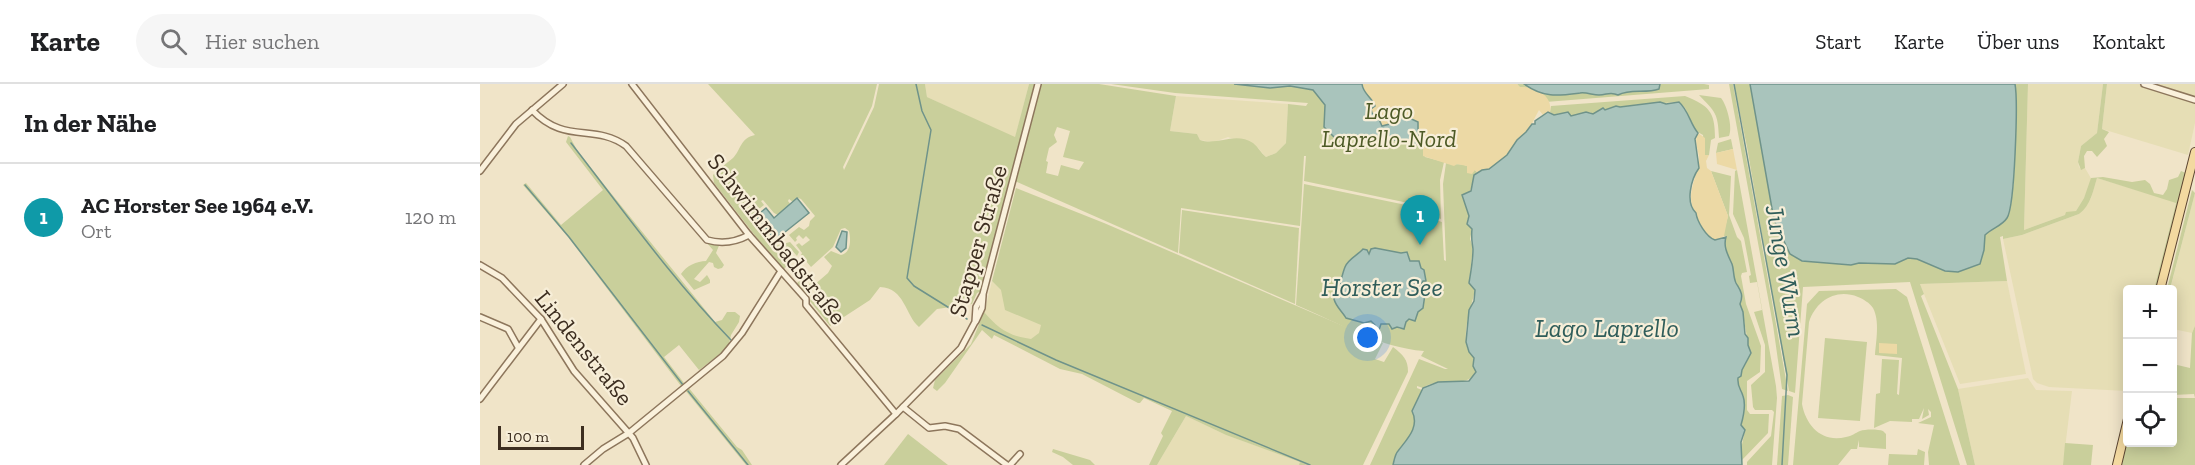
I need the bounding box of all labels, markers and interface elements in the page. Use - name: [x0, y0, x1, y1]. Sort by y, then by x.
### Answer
- search box: [136, 14, 556, 68]
- text: Karte: [30, 25, 100, 58]
- icon: search: [157, 25, 190, 58]
- text: Hier suchen: [205, 28, 319, 55]
- text: Start: [1815, 29, 1861, 54]
- text: Karte: [1894, 29, 1944, 54]
- text: Über uns: [1977, 29, 2059, 54]
- text: Kontakt: [2092, 29, 2165, 54]
- park label: Lago Laprello-Nord: [1321, 96, 1457, 153]
- text: In der Nähe: [24, 107, 156, 139]
- street label: Schwimmbadstraße: [702, 147, 853, 330]
- street label: Stapper Straße: [942, 162, 1013, 320]
- text: AC Horster See 1964 e.V.: [81, 192, 313, 219]
- pin: 1: [1400, 196, 1440, 245]
- water label: Junge Wurm: [1758, 201, 1813, 340]
- text: 1: [39, 205, 48, 229]
- text: 120 m: [405, 205, 456, 229]
- text: Ort: [81, 219, 111, 243]
- water label: Horster See: [1321, 271, 1443, 303]
- street label: Lindenstraße: [529, 284, 640, 411]
- map controls: [2123, 285, 2177, 447]
- button: +: [2123, 285, 2177, 339]
- water label: Lago Laprello: [1535, 312, 1679, 344]
- your location: [1353, 323, 1382, 352]
- button: −: [2123, 339, 2177, 393]
- button: locate: [2123, 393, 2177, 447]
- scale bar: [498, 423, 584, 450]
- text: 100 m: [507, 427, 549, 446]

